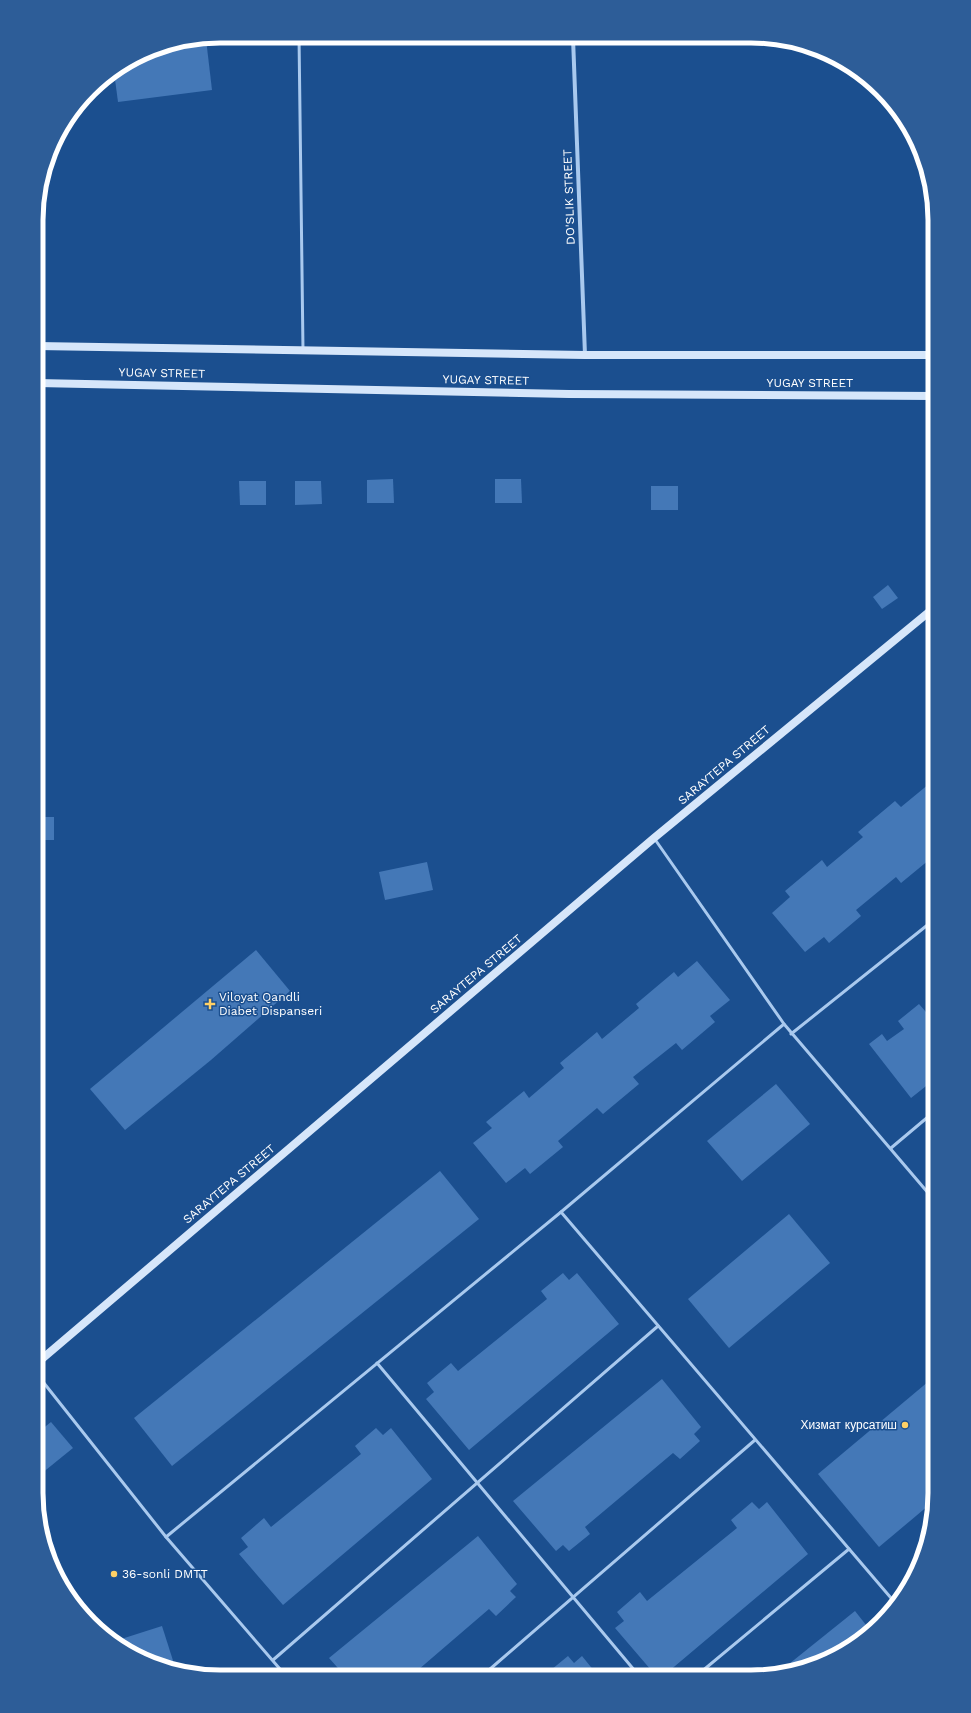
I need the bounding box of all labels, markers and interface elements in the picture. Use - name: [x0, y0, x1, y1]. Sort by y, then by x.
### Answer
- street label: DO'SLIK STREET: [560, 149, 578, 245]
- street label: YUGAY STREET: [119, 365, 205, 381]
- street label: YUGAY STREET: [443, 372, 529, 388]
- street label: YUGAY STREET: [767, 376, 853, 390]
- street label: SARAYTEPA STREET: [675, 722, 773, 808]
- street label: SARAYTEPA STREET: [427, 931, 525, 1017]
- place label: Viloyat Qandli Diabet Dispanseri: [219, 990, 322, 1018]
- marker: Viloyat Qandli Diabet Dispanseri: [204, 998, 216, 1010]
- street label: SARAYTEPA STREET: [180, 1141, 278, 1227]
- place label: Хизмат курсатиш: [800, 1418, 897, 1432]
- marker: Хизмат курсатиш: [900, 1420, 910, 1430]
- place label: 36-sonli DMTT: [122, 1567, 208, 1581]
- marker: 36-sonli DMTT: [109, 1569, 119, 1579]

